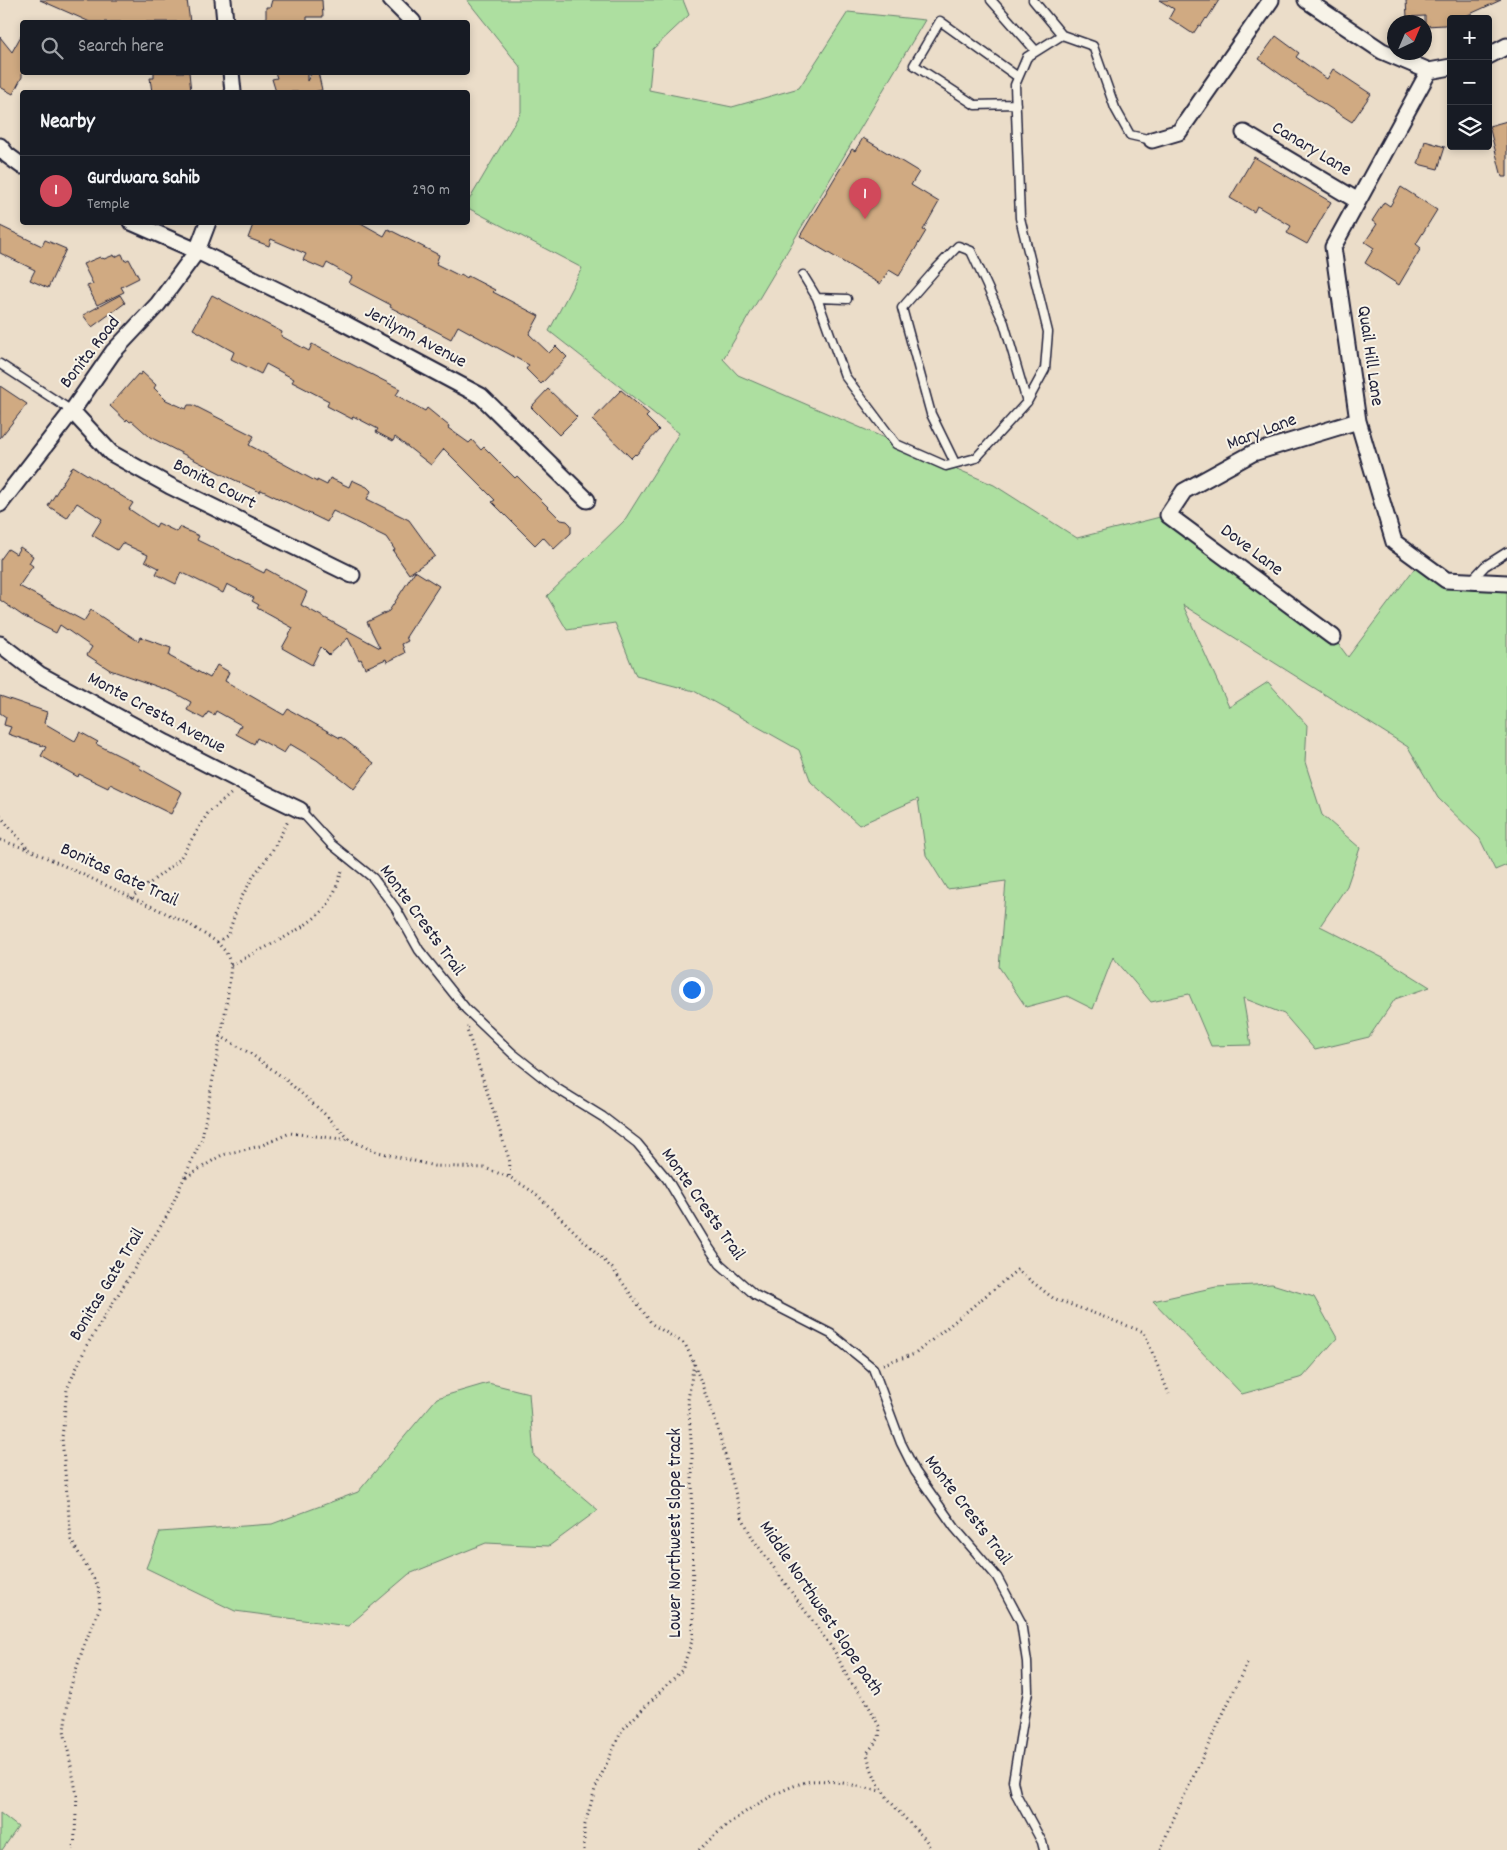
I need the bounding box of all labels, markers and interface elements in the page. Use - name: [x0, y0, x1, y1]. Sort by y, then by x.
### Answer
- north arrow: [1387, 15, 1432, 60]
- map controls: [1447, 15, 1492, 150]
- button: +: [1447, 15, 1492, 60]
- search box: [20, 20, 470, 75]
- icon: search: [38, 34, 66, 62]
- text: Search here: [78, 34, 164, 61]
- button: −: [1447, 60, 1492, 105]
- button: layers: [1447, 105, 1492, 150]
- text: Nearby: [40, 108, 95, 138]
- street label: Canary Lane: [1266, 116, 1356, 184]
- text: Gurdwara Sahib: [87, 166, 200, 193]
- pin: 1: [849, 178, 881, 219]
- text: 1: [54, 179, 58, 202]
- text: 290 m: [412, 179, 450, 202]
- text: Temple: [87, 193, 130, 216]
- street label: Jerilynn Avenue: [359, 300, 471, 376]
- street label: Quail Hill Lane: [1349, 304, 1389, 408]
- street label: Bonita Road: [54, 311, 128, 395]
- street label: Mary Lane: [1223, 407, 1301, 459]
- street label: Bonita Court: [168, 453, 260, 517]
- street label: Dove Lane: [1214, 518, 1288, 584]
- street label: Monte Cresta Avenue: [82, 666, 230, 762]
- street label: Bonitas Gate Trail: [55, 837, 183, 915]
- street label: Monte Crests Trail: [371, 860, 471, 983]
- your location: [679, 977, 705, 1003]
- street label: Monte Crests Trail: [653, 1143, 751, 1267]
- street label: Bonitas Gate Trail: [64, 1223, 153, 1347]
- street label: Lower Northwest Slope track: [663, 1428, 690, 1638]
- street label: Monte Crests Trail: [917, 1450, 1018, 1572]
- street label: Middle Northwest Slope path: [751, 1516, 889, 1702]

